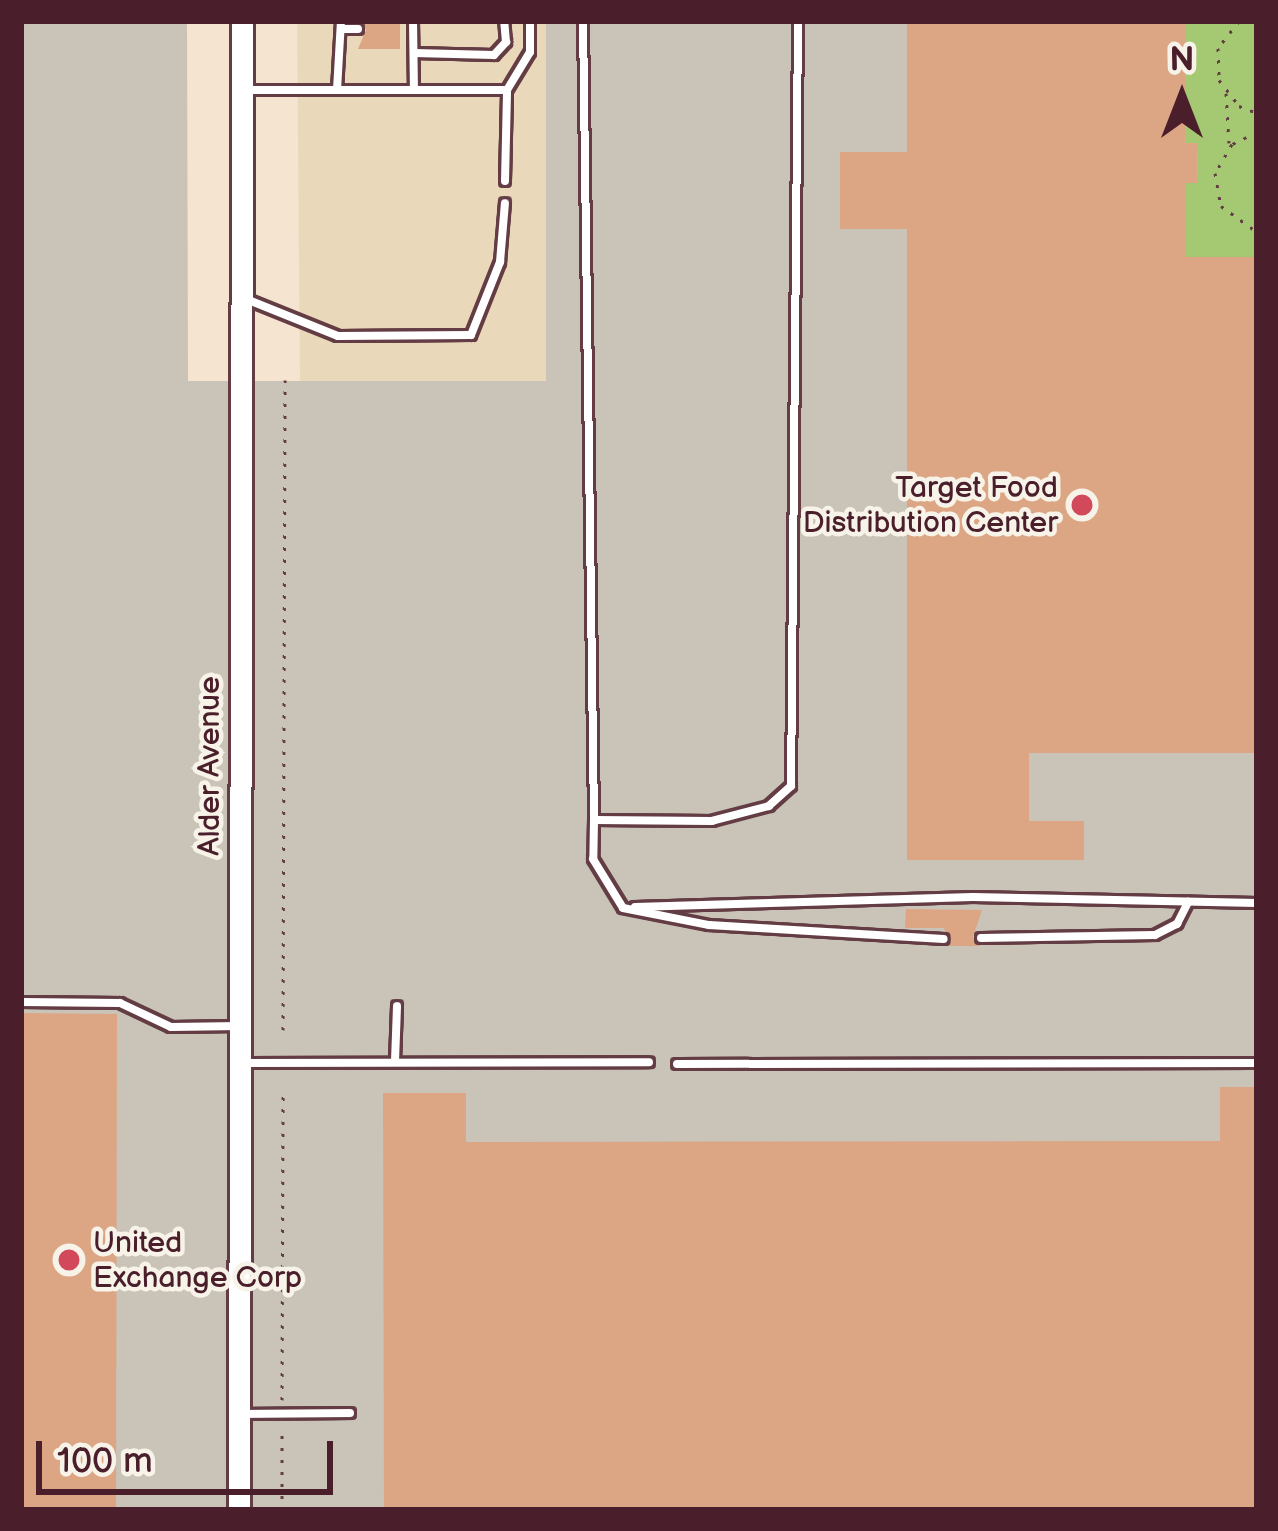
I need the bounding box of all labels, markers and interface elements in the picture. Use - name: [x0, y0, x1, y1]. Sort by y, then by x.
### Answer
- north arrow: [1122, 36, 1242, 156]
- text: N: [1170, 40, 1194, 80]
- place label: Target Food Distribution Center: [803, 470, 1058, 540]
- marker: Target Food Distribution Center: [1069, 492, 1095, 518]
- street label: Alder Avenue: [192, 676, 228, 856]
- place label: United Exchange Corp: [93, 1225, 302, 1296]
- marker: United Exchange Corp: [56, 1247, 82, 1273]
- scale bar: [42, 1417, 339, 1491]
- text: 100 m: [57, 1440, 153, 1483]

